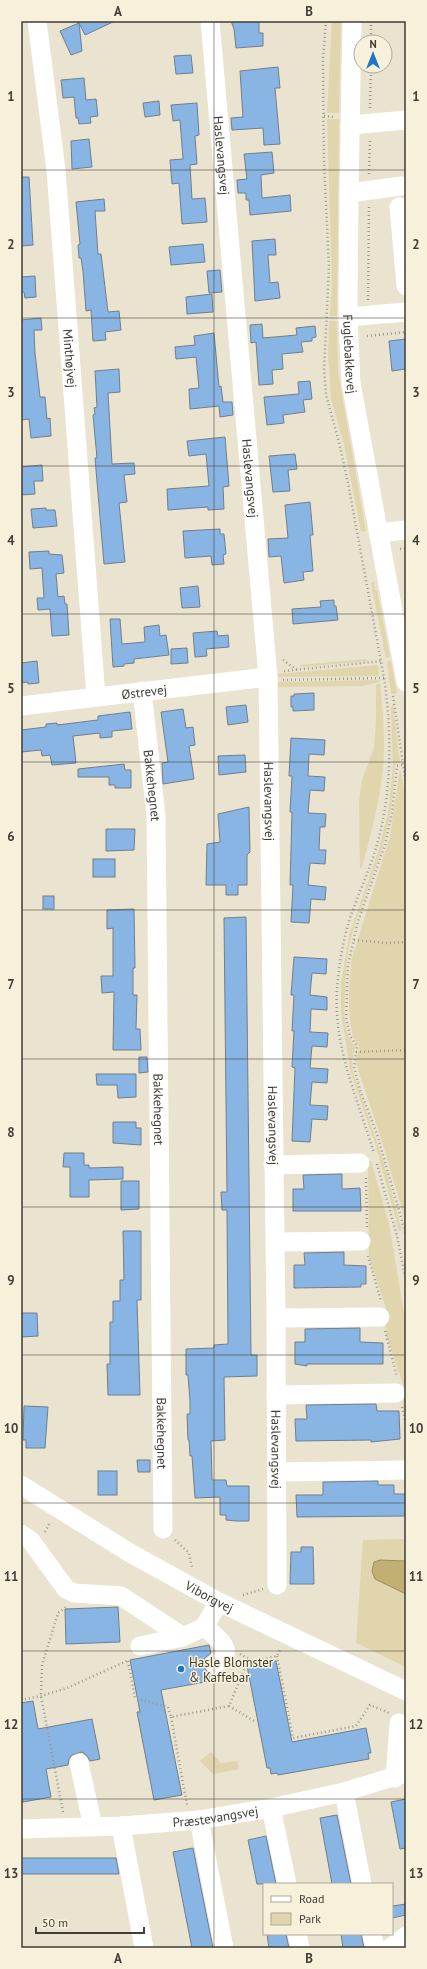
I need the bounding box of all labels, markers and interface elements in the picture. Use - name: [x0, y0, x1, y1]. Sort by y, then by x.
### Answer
- text: A: [114, 3, 122, 20]
- text: B: [305, 3, 313, 20]
- north arrow: [353, 34, 393, 74]
- text: N: [369, 37, 377, 51]
- text: 1: [7, 88, 15, 105]
- text: 1: [412, 88, 420, 105]
- street label: Haslevangsvej: [210, 115, 234, 196]
- text: 2: [7, 236, 15, 253]
- text: 2: [412, 236, 420, 253]
- street label: Fuglebakkevej: [339, 314, 361, 395]
- street label: Minthøjvej: [60, 328, 81, 388]
- text: 3: [7, 384, 15, 401]
- text: 3: [412, 384, 420, 401]
- street label: Haslevangsvej: [238, 438, 262, 518]
- text: 4: [7, 532, 15, 549]
- text: 4: [412, 532, 420, 549]
- text: 5: [7, 680, 15, 697]
- street label: Østrevej: [120, 680, 168, 703]
- text: 5: [412, 680, 420, 697]
- street label: Bakkehegnet: [140, 749, 165, 822]
- street label: Haslevangsvej: [261, 762, 279, 841]
- text: 6: [7, 828, 15, 845]
- text: 6: [412, 828, 420, 845]
- text: 7: [7, 976, 15, 993]
- text: 7: [412, 976, 420, 993]
- street label: Bakkehegnet: [150, 1073, 168, 1146]
- street label: Haslevangsvej: [265, 1086, 283, 1165]
- text: 8: [7, 1124, 15, 1141]
- text: 8: [412, 1124, 420, 1141]
- text: 9: [7, 1272, 15, 1289]
- text: 9: [412, 1272, 420, 1289]
- street label: Bakkehegnet: [153, 1397, 171, 1470]
- street label: Haslevangsvej: [268, 1410, 285, 1489]
- text: 10: [4, 1420, 18, 1437]
- text: 10: [409, 1420, 423, 1437]
- text: 11: [4, 1568, 18, 1585]
- text: 11: [409, 1568, 423, 1585]
- street label: Viborgvej: [181, 1576, 236, 1616]
- place label: Hasle Blomster & Kaffebar: [189, 1654, 274, 1686]
- marker: Hasle Blomster & Kaffebar: [176, 1664, 186, 1674]
- text: 12: [4, 1716, 18, 1733]
- text: 12: [409, 1716, 423, 1733]
- street label: Præstevangsvej: [172, 1802, 259, 1830]
- text: 13: [4, 1865, 18, 1882]
- text: 13: [409, 1865, 423, 1882]
- legend: [263, 1883, 393, 1935]
- text: Road: [299, 1891, 324, 1906]
- scale bar: [36, 1909, 144, 1935]
- text: Park: [299, 1911, 321, 1926]
- text: 50 m: [42, 1915, 68, 1930]
- text: A: [114, 1950, 122, 1967]
- text: B: [305, 1950, 313, 1967]

